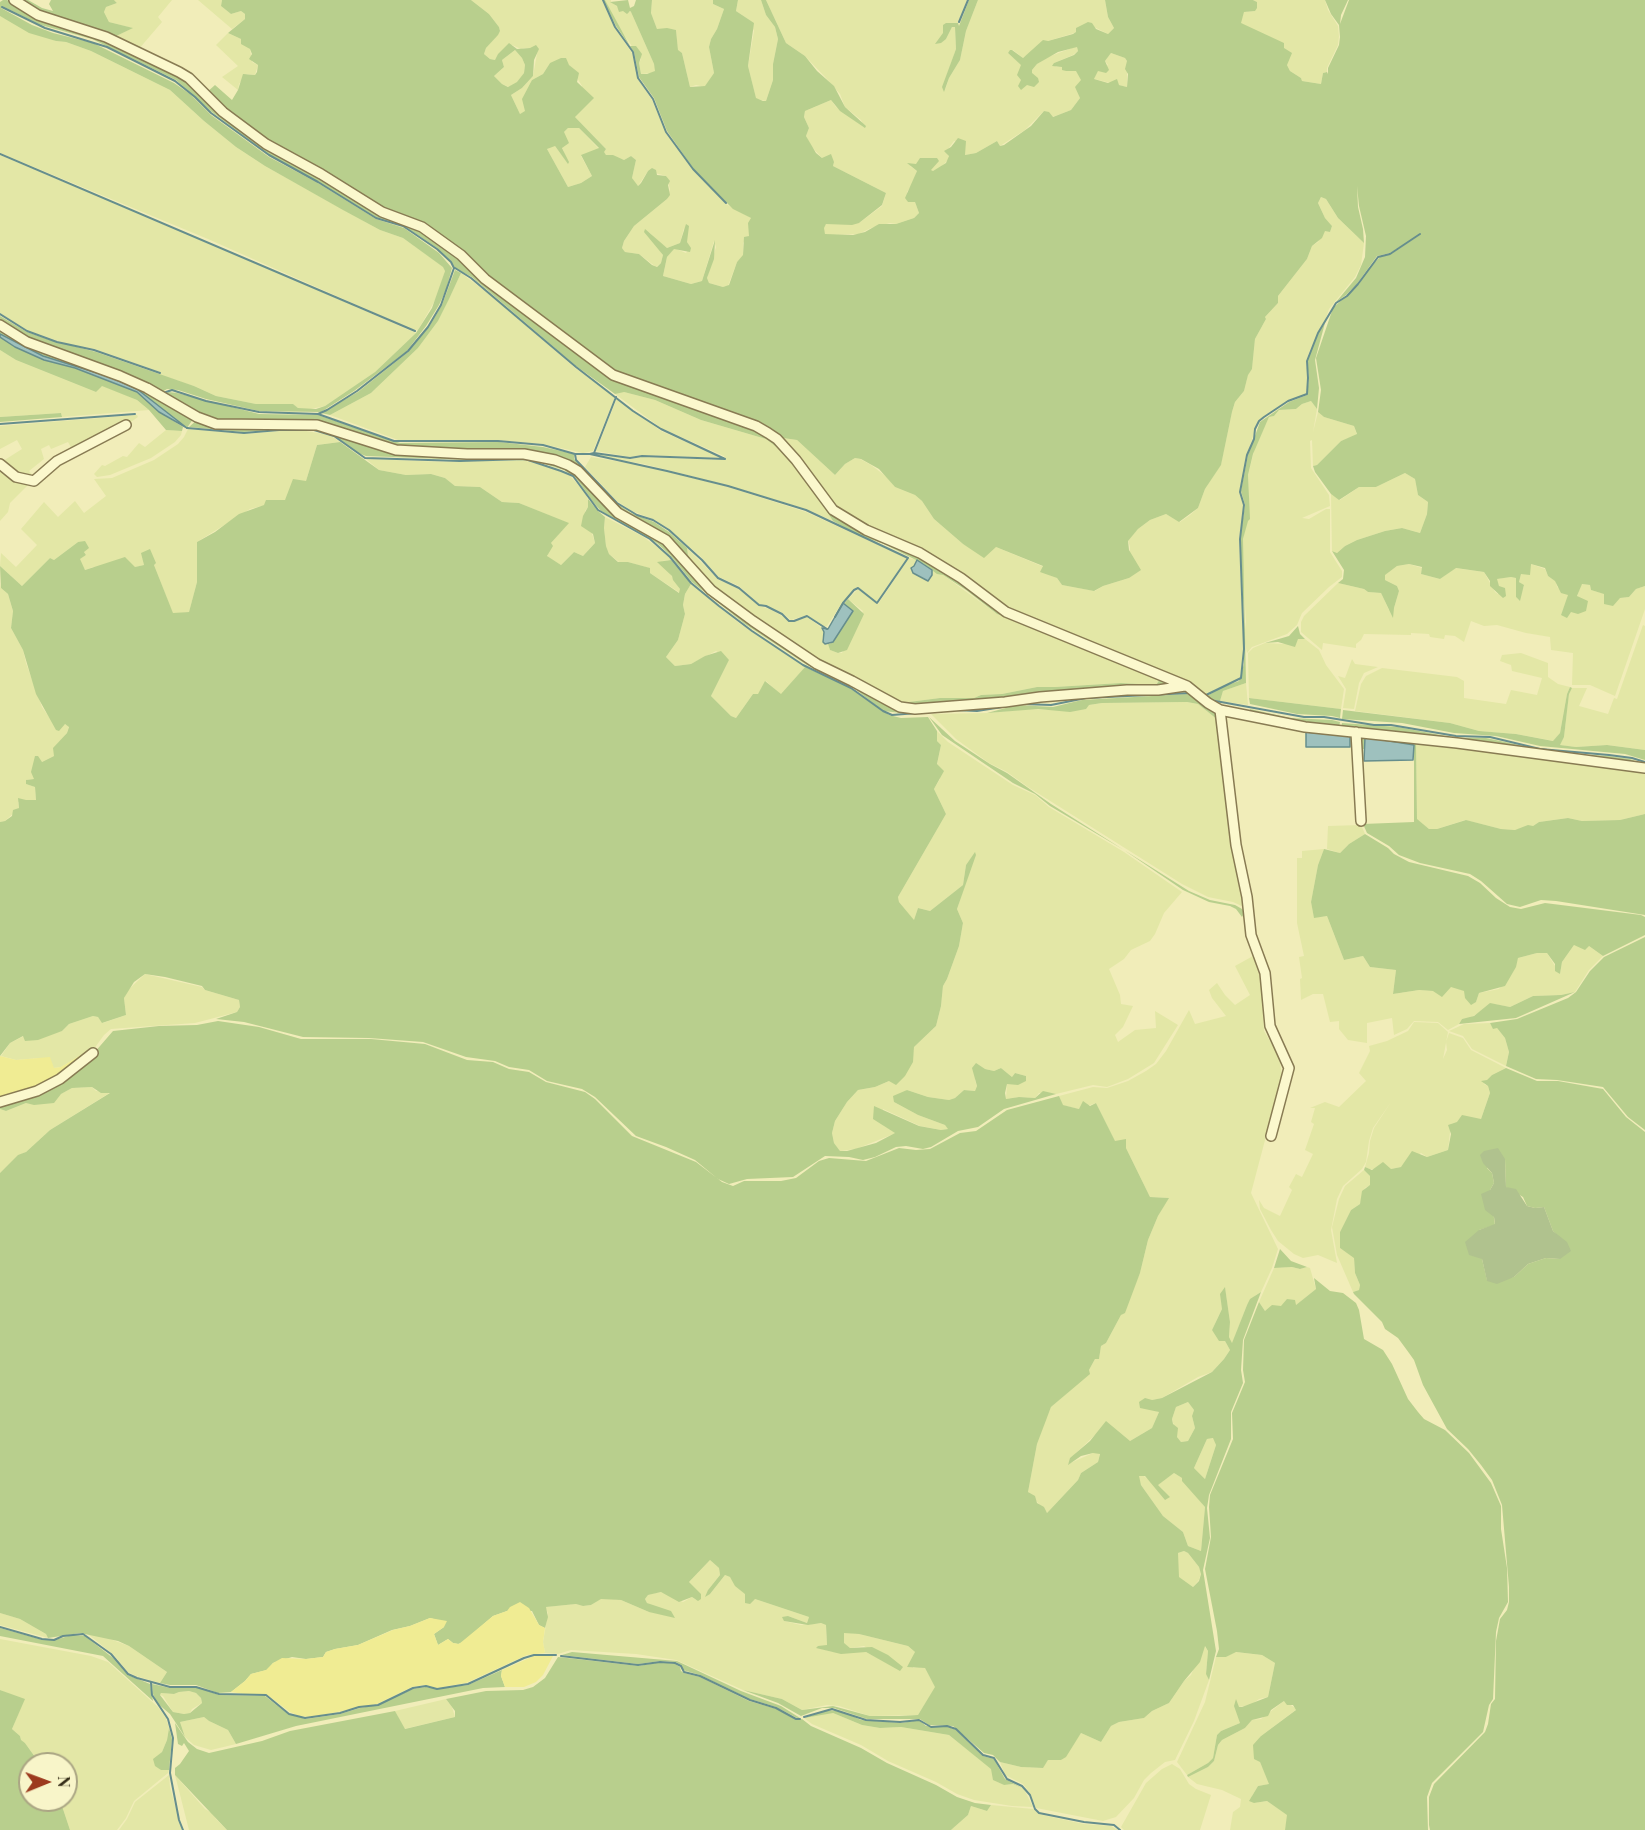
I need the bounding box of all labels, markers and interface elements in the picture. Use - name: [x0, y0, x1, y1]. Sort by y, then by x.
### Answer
- north arrow: [18, 1752, 78, 1812]
- text: N: [54, 1776, 75, 1788]

